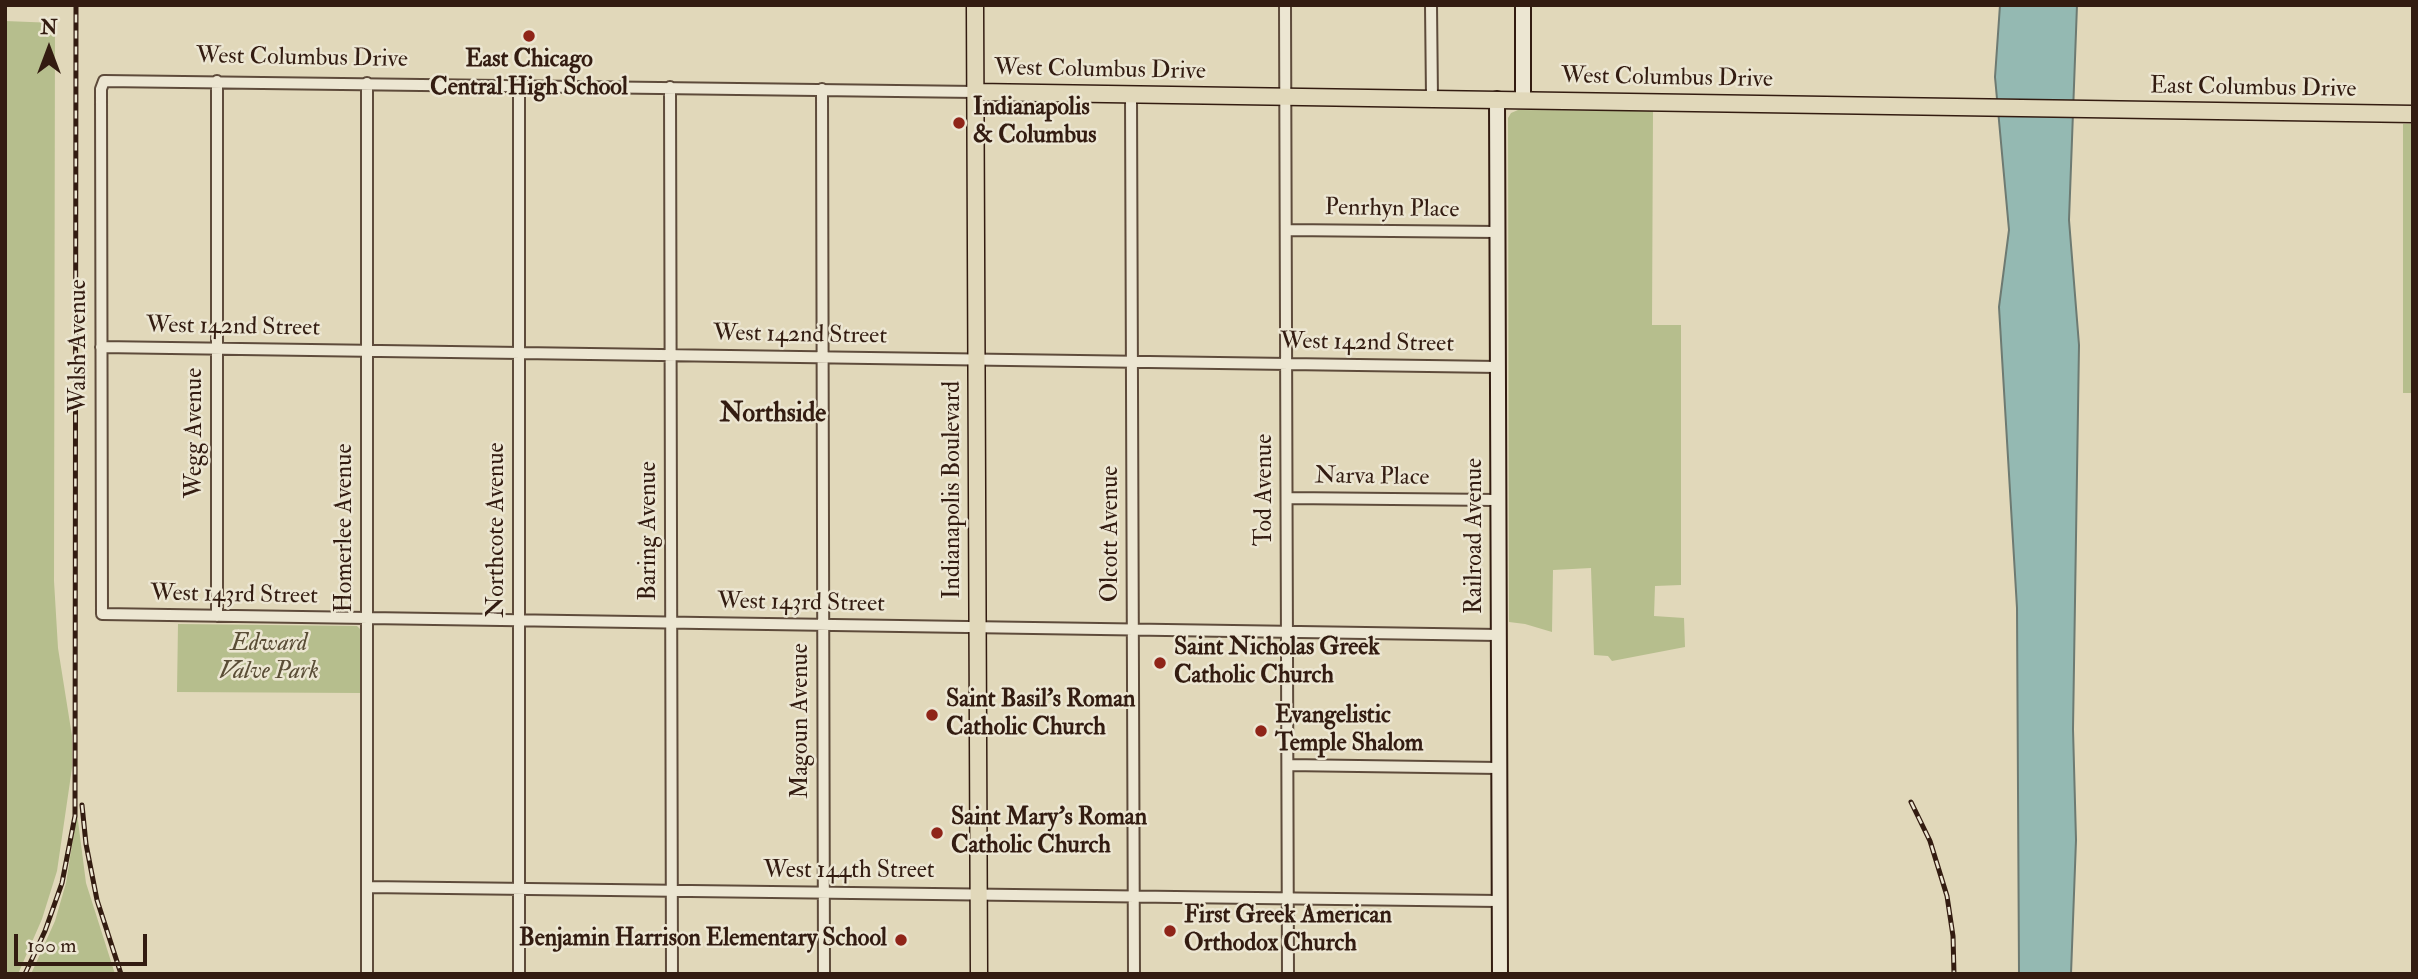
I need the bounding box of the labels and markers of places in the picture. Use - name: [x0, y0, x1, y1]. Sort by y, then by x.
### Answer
- marker: East Chicago Central High School: [521, 28, 537, 44]
- place label: East Chicago Central High School: [430, 47, 628, 103]
- place label: Indianapolis & Columbus: [973, 95, 1096, 151]
- marker: Indianapolis & Columbus: [951, 115, 967, 131]
- place label: Saint Nicholas Greek Catholic Church: [1174, 635, 1380, 691]
- marker: Saint Nicholas Greek Catholic Church: [1152, 655, 1168, 671]
- place label: Saint Basil's Roman Catholic Church: [946, 687, 1135, 743]
- place label: Evangelistic Temple Shalom: [1275, 703, 1423, 759]
- marker: Saint Basil's Roman Catholic Church: [924, 707, 940, 723]
- marker: Evangelistic Temple Shalom: [1253, 723, 1269, 739]
- place label: Saint Mary's Roman Catholic Church: [951, 805, 1147, 861]
- marker: Saint Mary's Roman Catholic Church: [929, 825, 945, 841]
- place label: First Greek American Orthodox Church: [1184, 903, 1392, 959]
- marker: First Greek American Orthodox Church: [1162, 923, 1178, 939]
- place label: Benjamin Harrison Elementary School: [519, 926, 887, 954]
- marker: Benjamin Harrison Elementary School: [893, 932, 909, 948]

